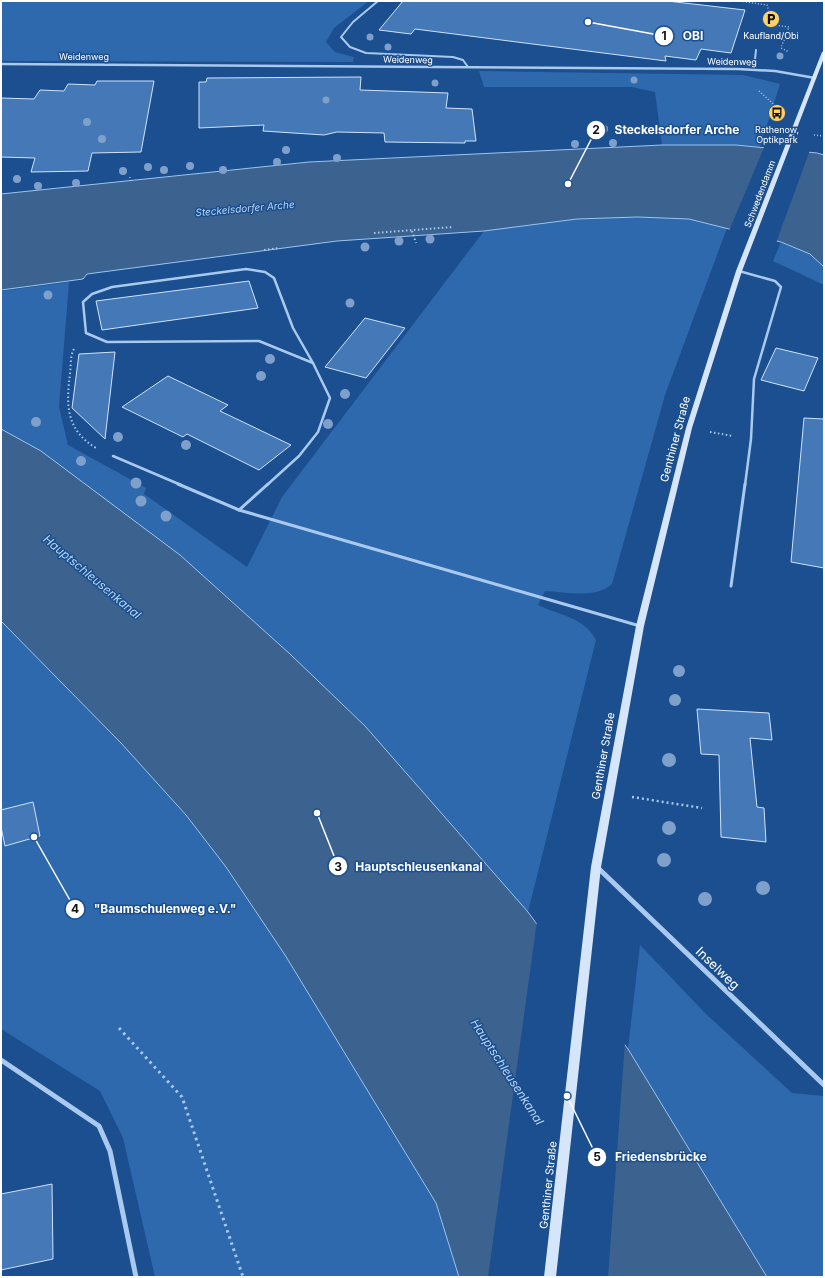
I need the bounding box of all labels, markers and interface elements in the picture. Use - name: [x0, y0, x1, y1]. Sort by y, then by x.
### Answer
- parking icon: Kaufland/Obi: [761, 9, 781, 29]
- callout: OBI: [654, 24, 711, 48]
- text: 1: [661, 28, 667, 43]
- text: OBI: [683, 28, 703, 43]
- place label: Kaufland/Obi: [743, 30, 799, 41]
- street label: Weidenweg: [59, 51, 109, 62]
- street label: Weidenweg: [383, 54, 433, 65]
- street label: Weidenweg: [707, 56, 757, 67]
- bus stop icon: Rathenow, Optikpark: [767, 103, 787, 123]
- callout: Steckelsdorfer Arche: [586, 118, 747, 142]
- text: 2: [592, 122, 600, 137]
- text: Steckelsdorfer Arche: [615, 122, 739, 137]
- place label: Rathenow, Optikpark: [755, 124, 799, 145]
- street label: Schwedendamm: [742, 159, 777, 229]
- water label: Steckelsdorfer Arche: [195, 198, 295, 218]
- street label: Genthiner Straße: [657, 395, 693, 483]
- water label: Hauptschleusenkanal: [40, 531, 144, 622]
- street label: Genthiner Straße: [588, 711, 618, 801]
- callout: Hauptschleusenkanal: [328, 854, 491, 878]
- text: 3: [334, 859, 342, 874]
- text: Hauptschleusenkanal: [355, 859, 483, 874]
- callout: "Baumschulenweg e.V.": [65, 897, 244, 921]
- text: 4: [71, 901, 79, 916]
- text: "Baumschulenweg e.V.": [94, 901, 236, 916]
- street label: Inselweg: [693, 943, 743, 993]
- water label: Hauptschleusenkanal: [468, 1016, 547, 1128]
- street label: Genthiner Straße: [536, 1140, 560, 1230]
- callout: Friedensbrücke: [587, 1145, 715, 1169]
- text: 5: [593, 1149, 601, 1164]
- text: Friedensbrücke: [615, 1149, 707, 1164]

